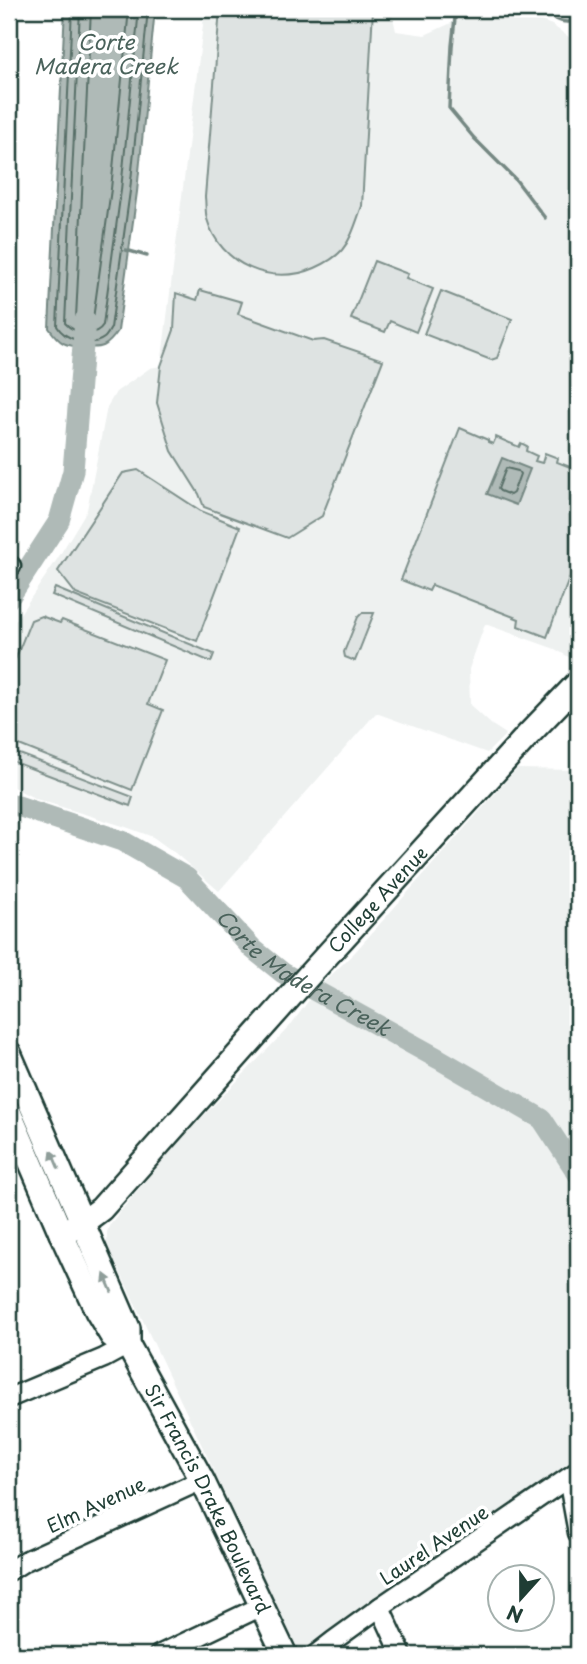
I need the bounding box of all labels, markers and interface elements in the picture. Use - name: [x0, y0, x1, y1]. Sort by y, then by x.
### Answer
- water label: Corte Madera Creek: [34, 25, 179, 81]
- street label: College Avenue: [321, 839, 433, 959]
- water label: Corte Madera Creek: [210, 901, 398, 1044]
- one-way arrow: [49, 1150, 60, 1171]
- one-way arrow: [102, 1273, 114, 1293]
- street label: Sir Francis Drake Boulevard: [139, 1378, 278, 1618]
- street label: Elm Avenue: [42, 1469, 149, 1539]
- street label: Laurel Avenue: [374, 1497, 493, 1591]
- north arrow: [486, 1562, 556, 1632]
- text: N: [503, 1599, 527, 1631]

